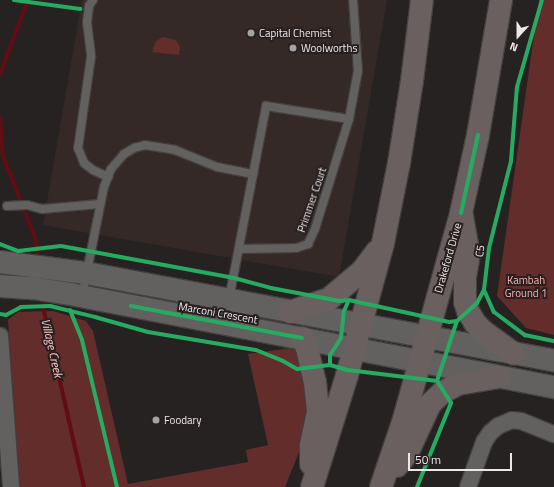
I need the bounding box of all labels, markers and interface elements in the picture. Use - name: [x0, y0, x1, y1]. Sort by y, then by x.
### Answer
- north arrow: [498, 16, 538, 56]
- place label: Capital Chemist: [259, 26, 331, 40]
- marker: Capital Chemist: [246, 28, 256, 38]
- text: N: [507, 38, 520, 56]
- place label: Woolworths: [301, 41, 358, 55]
- marker: Woolworths: [288, 43, 298, 53]
- street label: Primmer Court: [295, 166, 329, 234]
- street label: Drakeford Drive: [432, 221, 464, 295]
- street label: C5: [473, 244, 487, 258]
- park label: Kambah Ground 1: [505, 274, 547, 300]
- street label: Marconi Crescent: [177, 300, 259, 326]
- water label: Village Creek: [38, 317, 66, 379]
- place label: Foodary: [164, 413, 202, 427]
- marker: Foodary: [151, 415, 161, 425]
- scale bar: [410, 445, 514, 471]
- text: 50 m: [415, 450, 441, 469]

